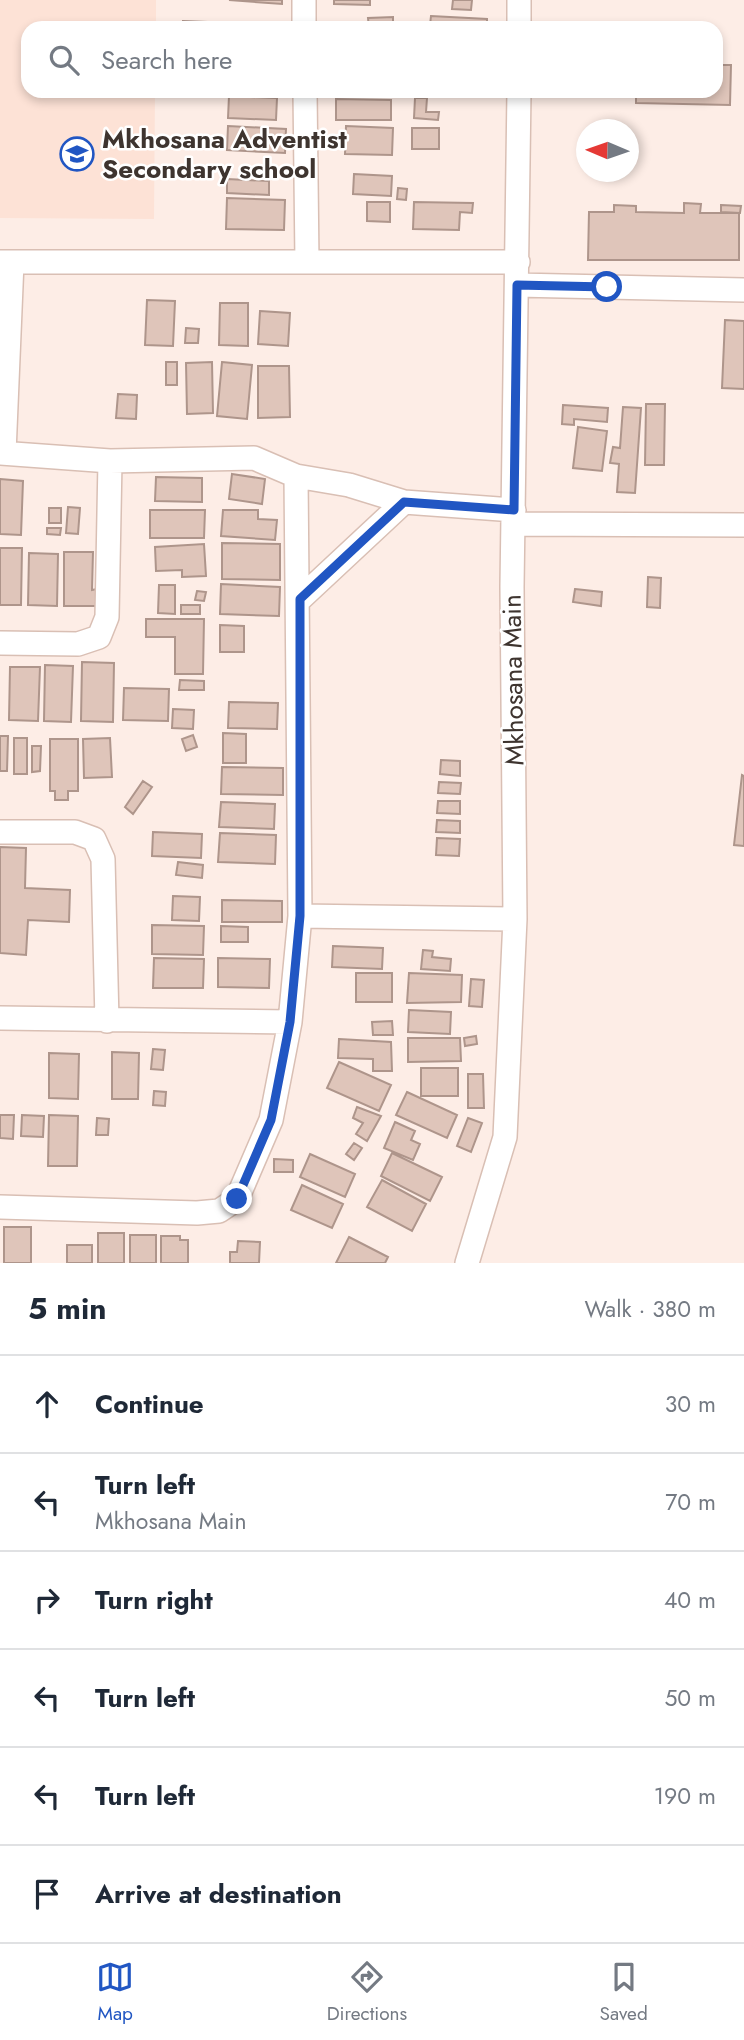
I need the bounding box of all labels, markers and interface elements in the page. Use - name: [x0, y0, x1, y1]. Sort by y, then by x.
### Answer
- search box: [21, 21, 723, 98]
- icon: search: [45, 41, 83, 79]
- text: Search here: [101, 41, 233, 79]
- north arrow: [576, 119, 639, 182]
- place label: Mkhosana Adventist Secondary school: [102, 120, 348, 188]
- school or university icon: Mkhosana Adventist Secondary school: [58, 135, 96, 173]
- route start: [591, 271, 622, 302]
- street label: Mkhosana Main: [493, 594, 533, 766]
- route end: [221, 1183, 252, 1214]
- text: 5 min: [28, 1287, 106, 1330]
- text: Walk · 380 m: [585, 1292, 716, 1326]
- icon: ahead: [28, 1385, 66, 1423]
- text: Continue: [95, 1385, 204, 1423]
- text: 30 m: [665, 1387, 716, 1421]
- text: Turn left: [95, 1466, 195, 1504]
- icon: left: [28, 1483, 66, 1521]
- text: 70 m: [665, 1485, 716, 1519]
- text: Mkhosana Main: [95, 1504, 247, 1538]
- icon: right: [28, 1581, 66, 1619]
- text: Turn right: [95, 1581, 213, 1619]
- text: 40 m: [664, 1583, 716, 1617]
- icon: left: [28, 1679, 66, 1717]
- text: Turn left: [95, 1679, 195, 1717]
- text: 50 m: [664, 1681, 716, 1715]
- icon: left: [28, 1777, 66, 1815]
- text: Turn left: [95, 1777, 195, 1815]
- text: 190 m: [654, 1779, 716, 1813]
- icon: arrive: [28, 1875, 66, 1913]
- text: Arrive at destination: [95, 1875, 342, 1913]
- tab: Map: [96, 1958, 134, 2027]
- tab: Directions: [327, 1958, 407, 2027]
- tab: Saved: [600, 1958, 648, 2027]

